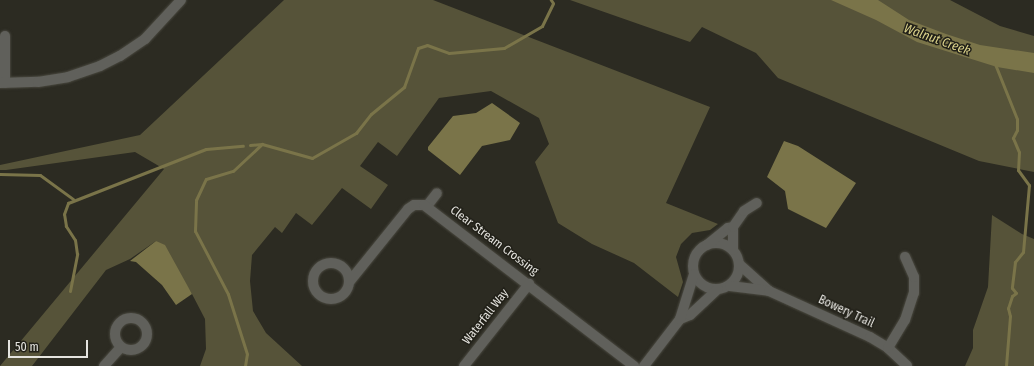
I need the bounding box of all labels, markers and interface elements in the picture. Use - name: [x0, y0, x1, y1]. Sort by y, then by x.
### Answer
- water label: Walnut Creek: [902, 21, 972, 59]
- street label: Clear Stream Crossing: [447, 203, 541, 279]
- street label: Waterfall Way: [460, 286, 512, 348]
- street label: Bowery Trail: [816, 293, 876, 331]
- scale bar: [10, 332, 90, 358]
- text: 50 m: [15, 340, 39, 354]

